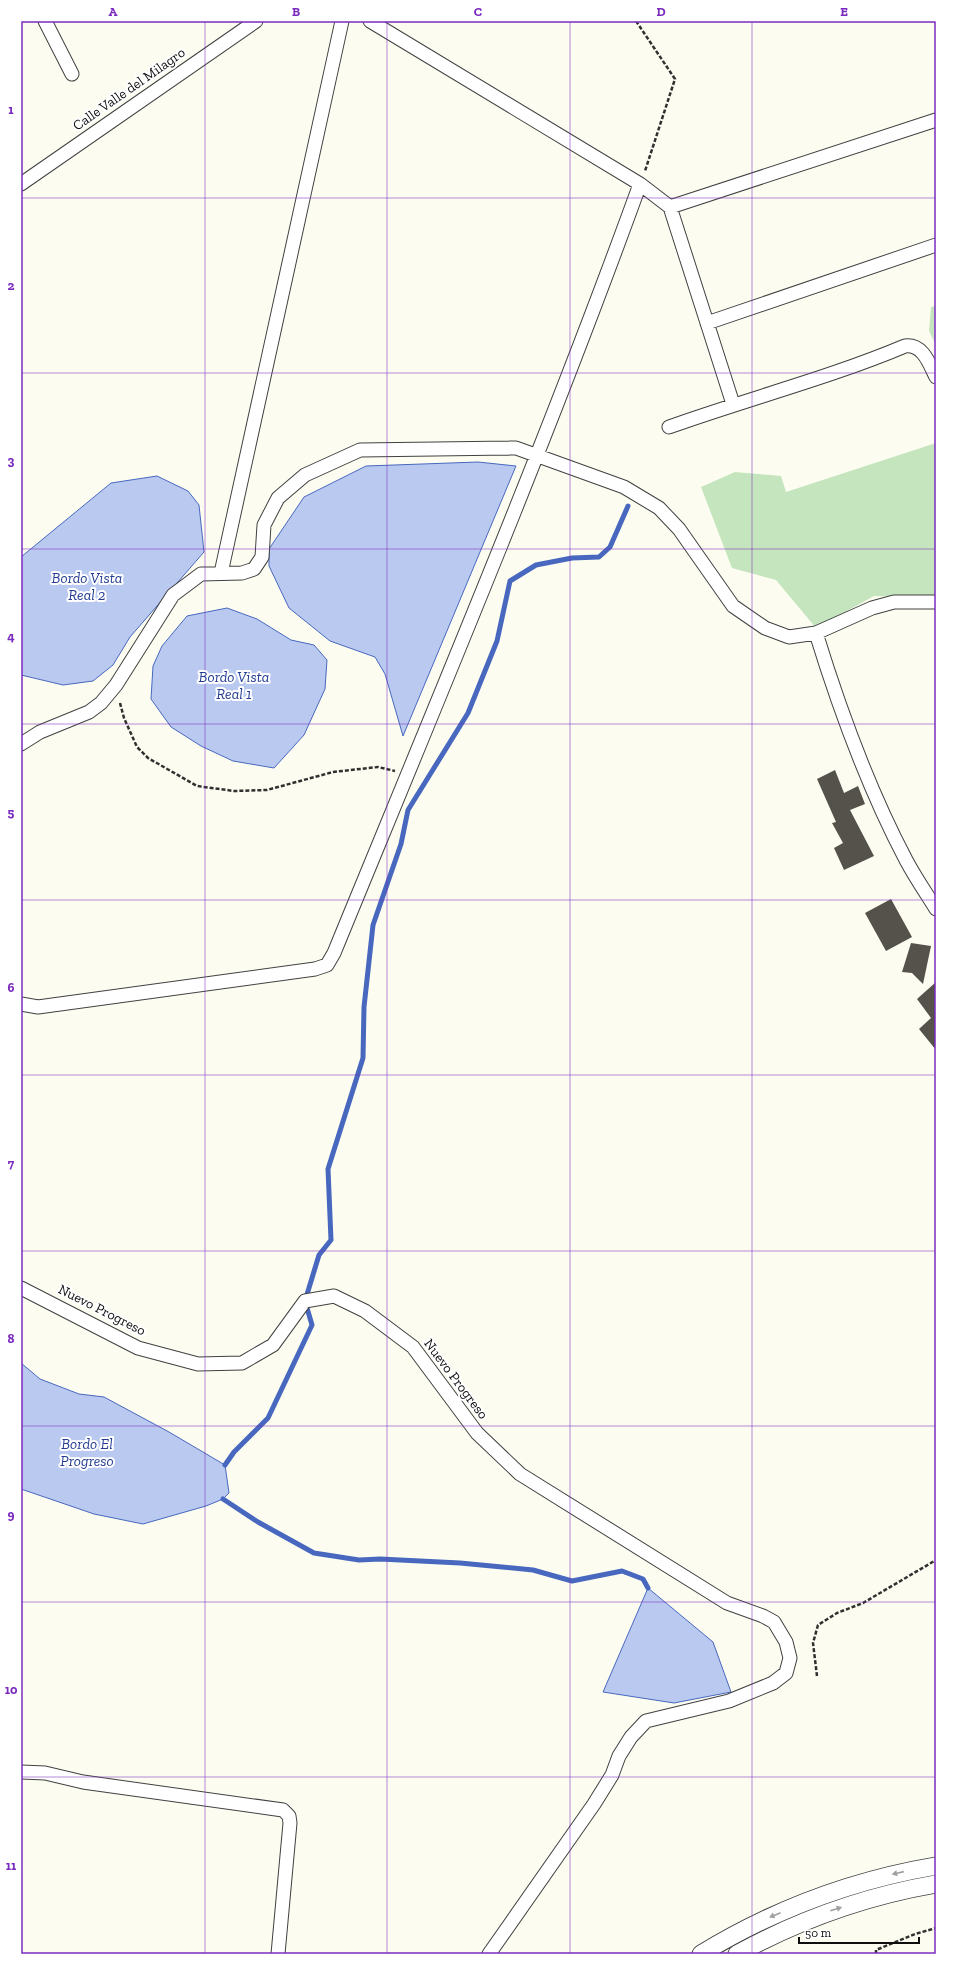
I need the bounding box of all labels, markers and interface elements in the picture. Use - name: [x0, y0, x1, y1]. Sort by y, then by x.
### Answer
- text: A: [109, 4, 118, 19]
- text: B: [292, 4, 300, 19]
- text: C: [474, 4, 482, 19]
- text: D: [656, 4, 666, 19]
- text: E: [840, 4, 848, 19]
- street label: Calle Valle del Milagro: [70, 44, 188, 134]
- text: 1: [8, 102, 14, 117]
- text: 2: [8, 278, 15, 293]
- text: 3: [8, 453, 15, 468]
- water label: Bordo Vista Real 2: [52, 569, 122, 604]
- text: 4: [7, 629, 15, 644]
- water label: Bordo Vista Real 1: [199, 668, 269, 703]
- text: 5: [8, 805, 15, 820]
- text: 6: [8, 980, 15, 995]
- text: 7: [8, 1156, 15, 1171]
- street label: Nuevo Progreso: [55, 1281, 149, 1339]
- text: 8: [7, 1331, 15, 1346]
- street label: Nuevo Progreso: [420, 1336, 492, 1422]
- water label: Bordo El Progreso: [60, 1435, 114, 1470]
- text: 9: [8, 1507, 15, 1522]
- text: 10: [5, 1682, 18, 1697]
- text: 11: [6, 1858, 17, 1873]
- one-way arrow: [891, 1870, 903, 1876]
- one-way arrow: [830, 1906, 842, 1912]
- one-way arrow: [769, 1912, 780, 1918]
- scale bar: [799, 1919, 919, 1945]
- text: 50 m: [805, 1926, 832, 1940]

